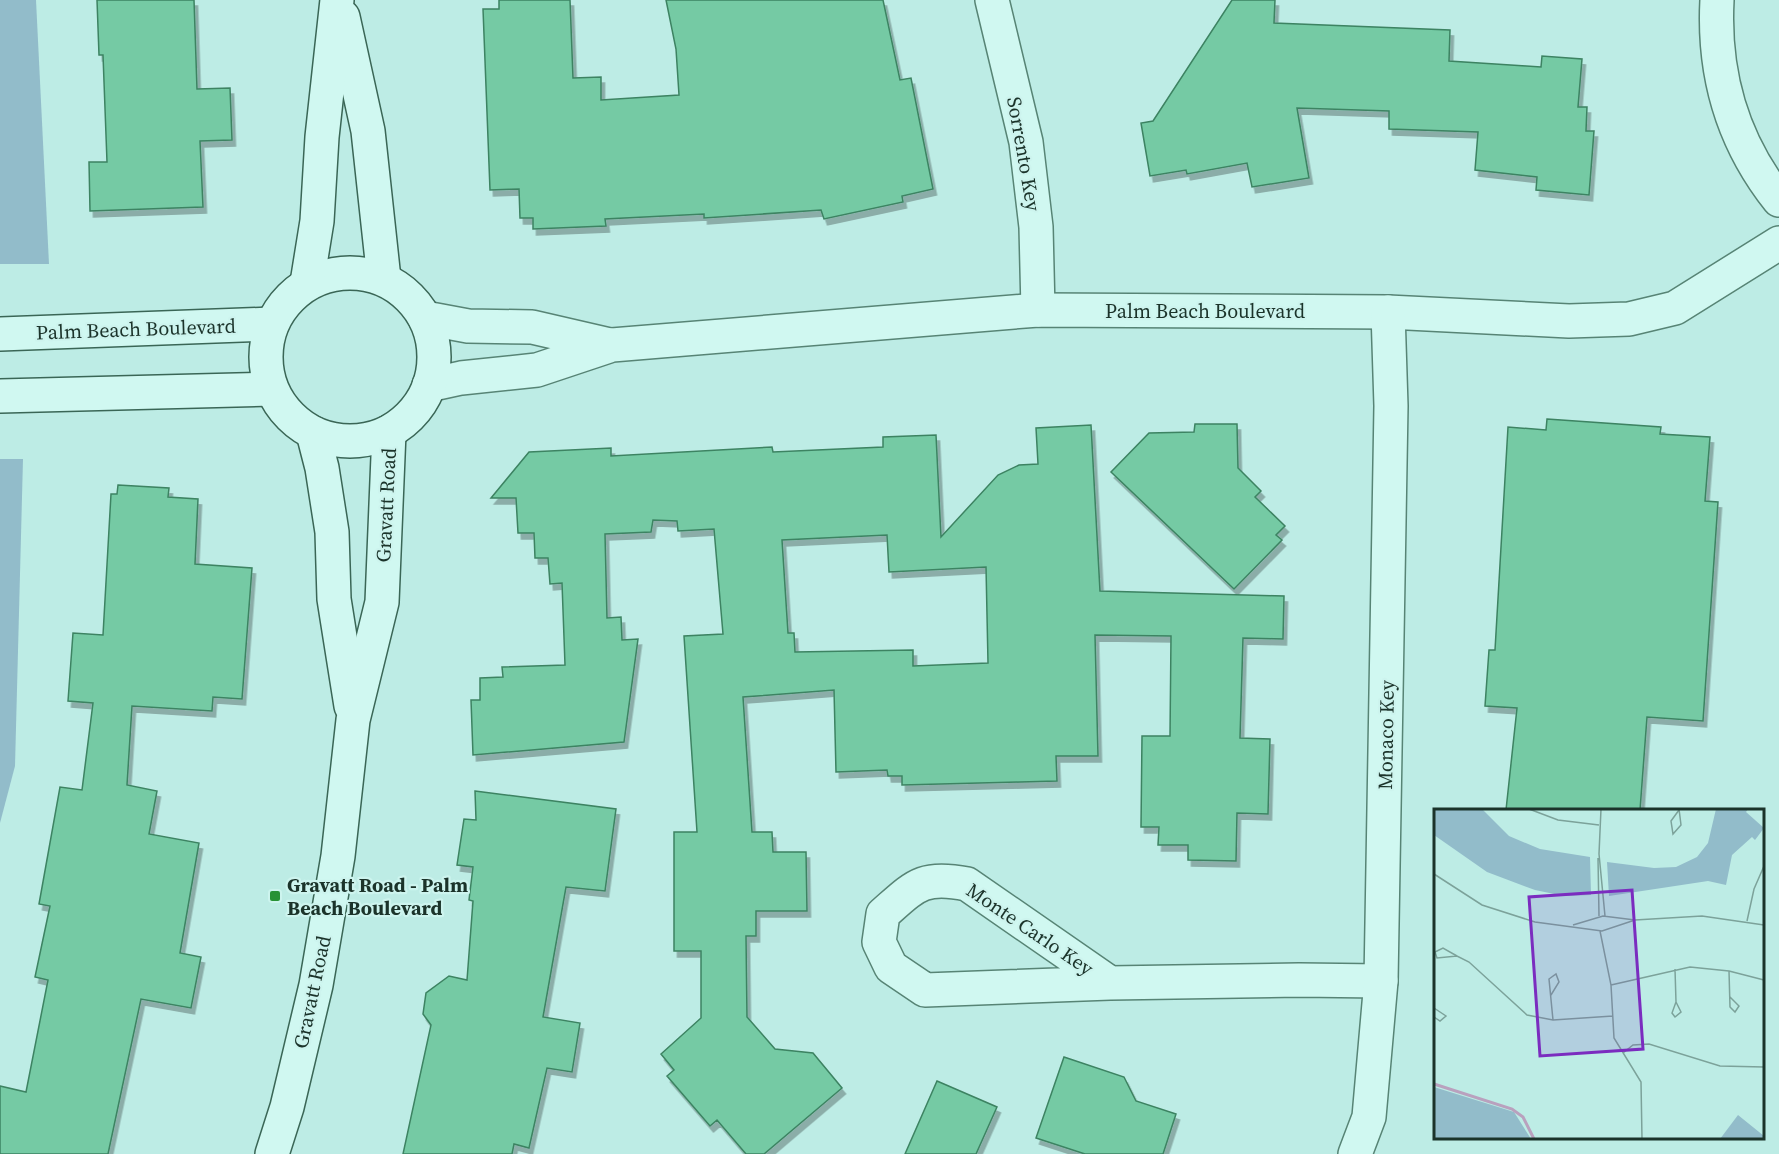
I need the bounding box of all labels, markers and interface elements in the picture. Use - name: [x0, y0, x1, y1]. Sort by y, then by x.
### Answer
- street label: Sorrento Key: [1000, 95, 1048, 214]
- street label: Palm Beach Boulevard: [1105, 297, 1306, 325]
- street label: Palm Beach Boulevard: [36, 311, 237, 346]
- street label: Gravatt Road: [369, 446, 403, 563]
- street label: Monaco Key: [1371, 679, 1401, 790]
- inset map: [1434, 809, 1764, 1139]
- place label: Gravatt Road - Palm Beach Boulevard: [287, 871, 468, 922]
- street label: Monte Carlo Key: [961, 876, 1100, 982]
- marker: Gravatt Road - Palm Beach Boulevard: [268, 889, 282, 903]
- street label: Gravatt Road: [286, 932, 338, 1051]

